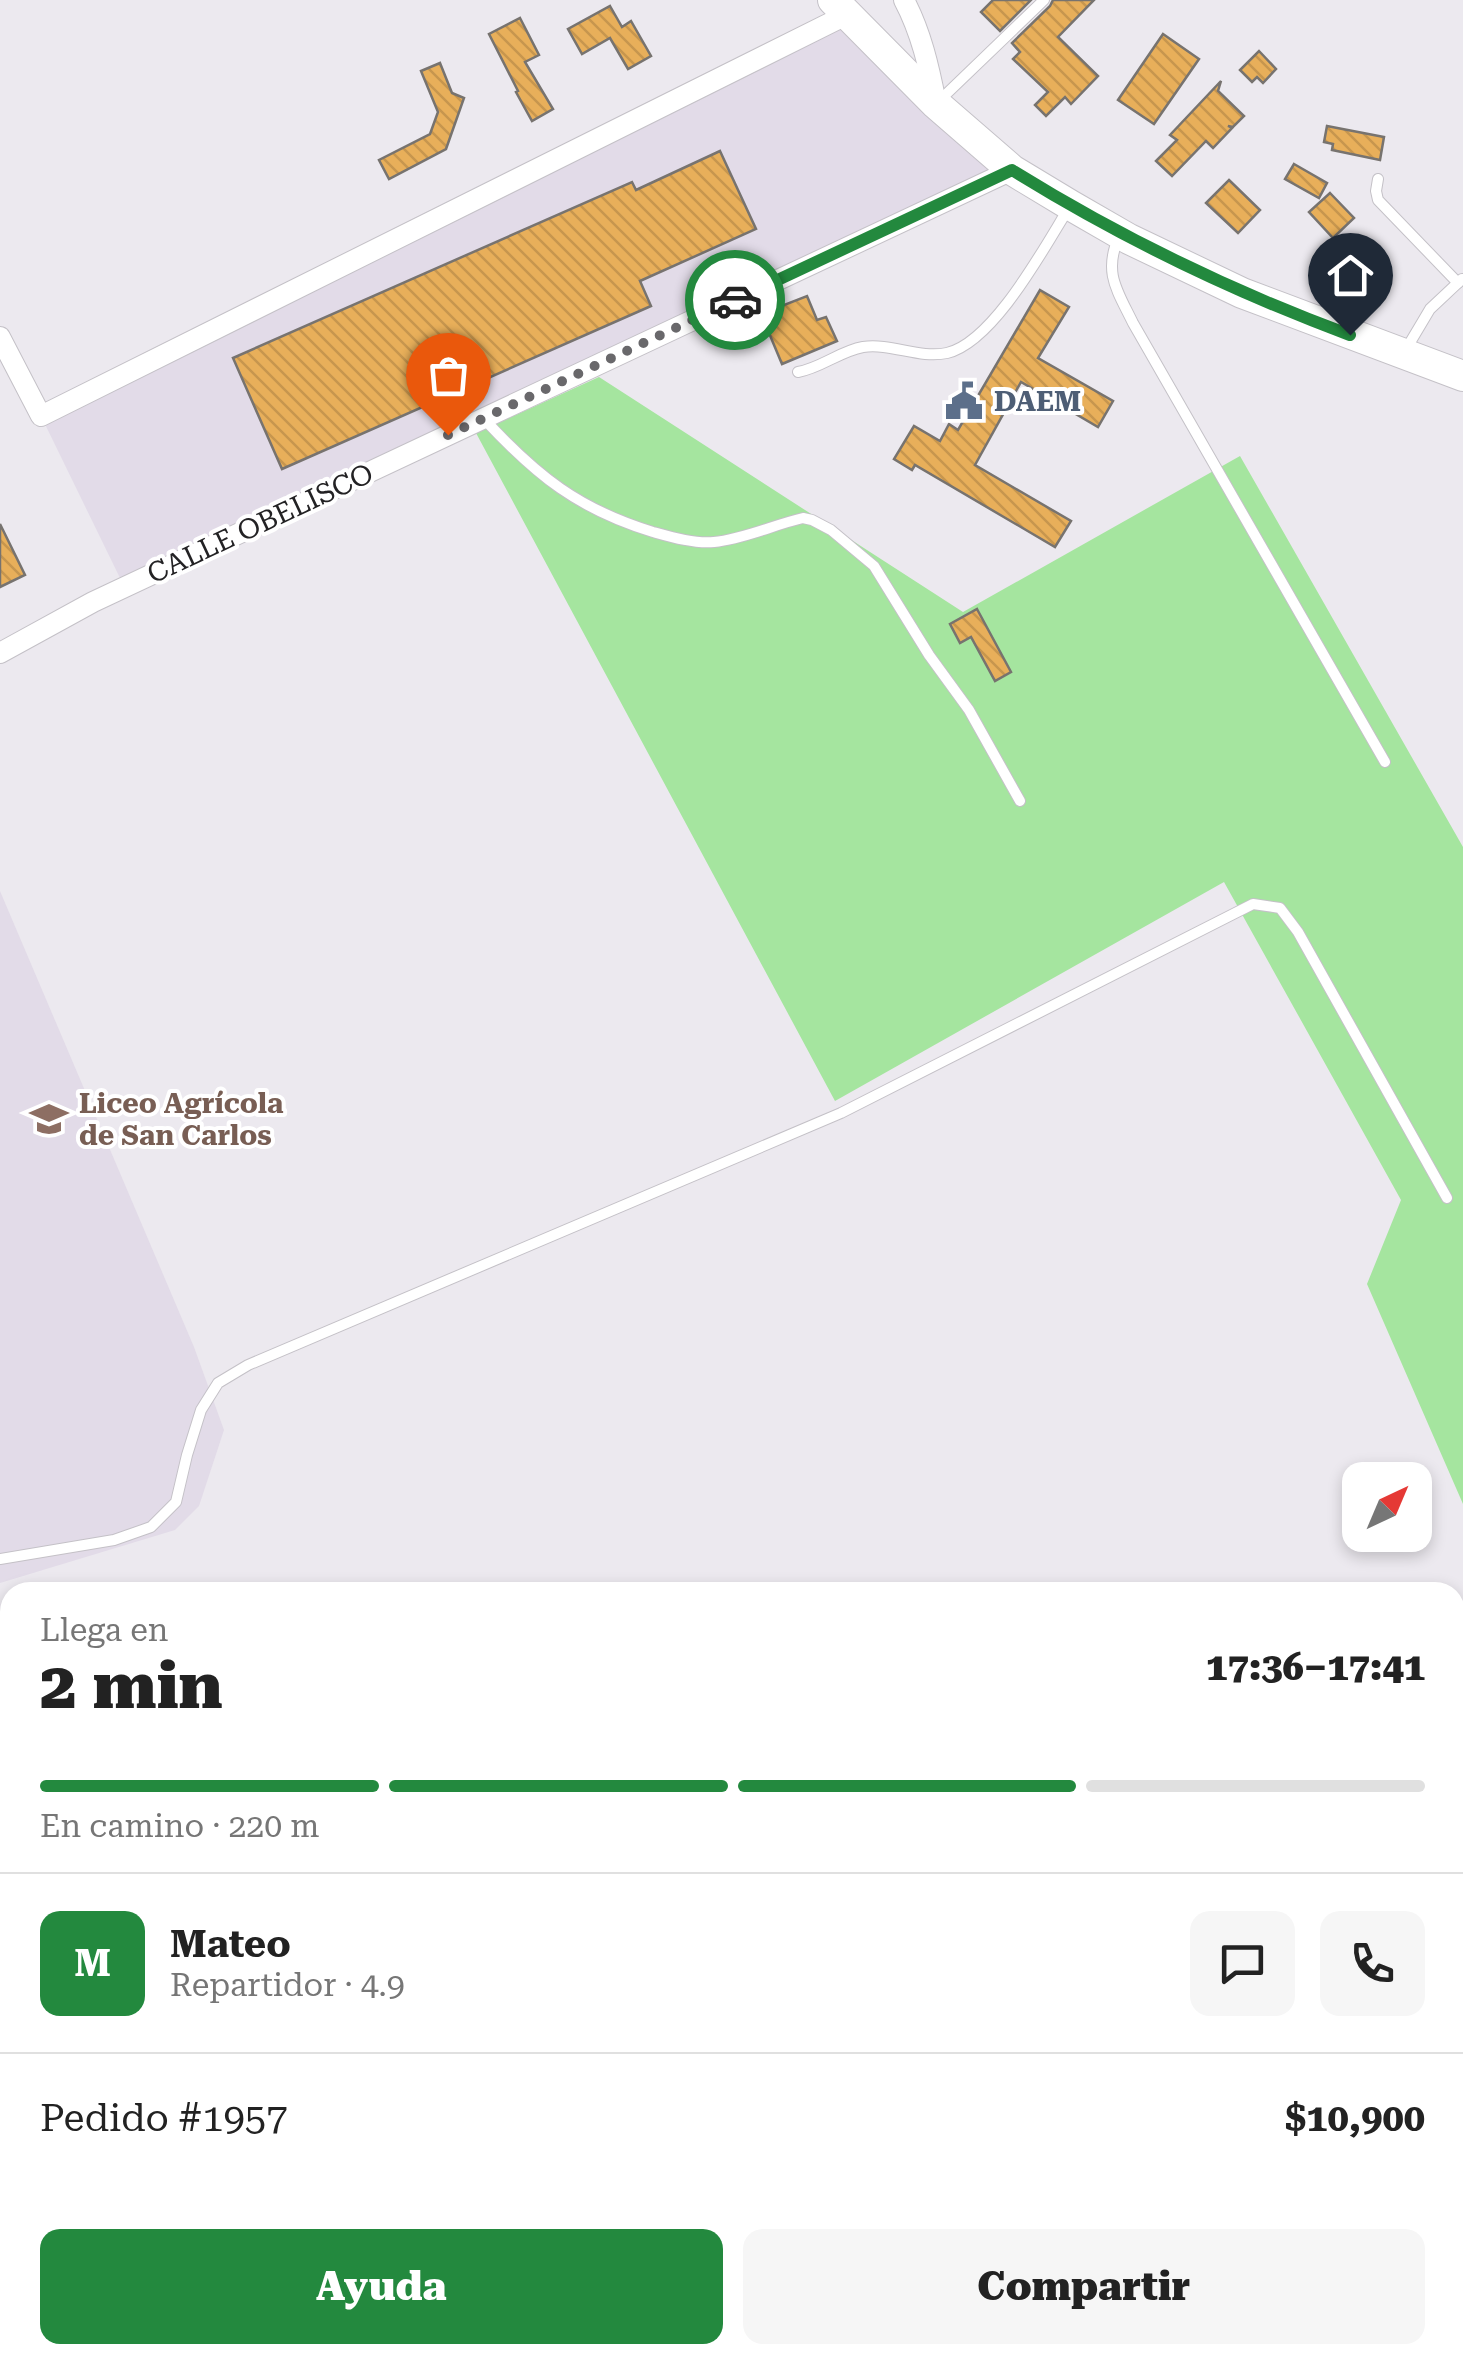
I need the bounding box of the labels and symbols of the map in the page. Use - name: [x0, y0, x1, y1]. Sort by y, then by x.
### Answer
- pin: [1308, 233, 1393, 336]
- courier: [685, 250, 785, 350]
- pin: [406, 333, 491, 436]
- public building icon: DAEM: [943, 380, 985, 422]
- place label: DAEM: [994, 385, 1081, 418]
- street label: CALLE OBELISCO: [142, 457, 378, 590]
- place label: Liceo Agrícola de San Carlos: [79, 1087, 284, 1152]
- school or university icon: Liceo Agrícola de San Carlos: [28, 1098, 70, 1140]
- north arrow: [1342, 1462, 1432, 1552]

